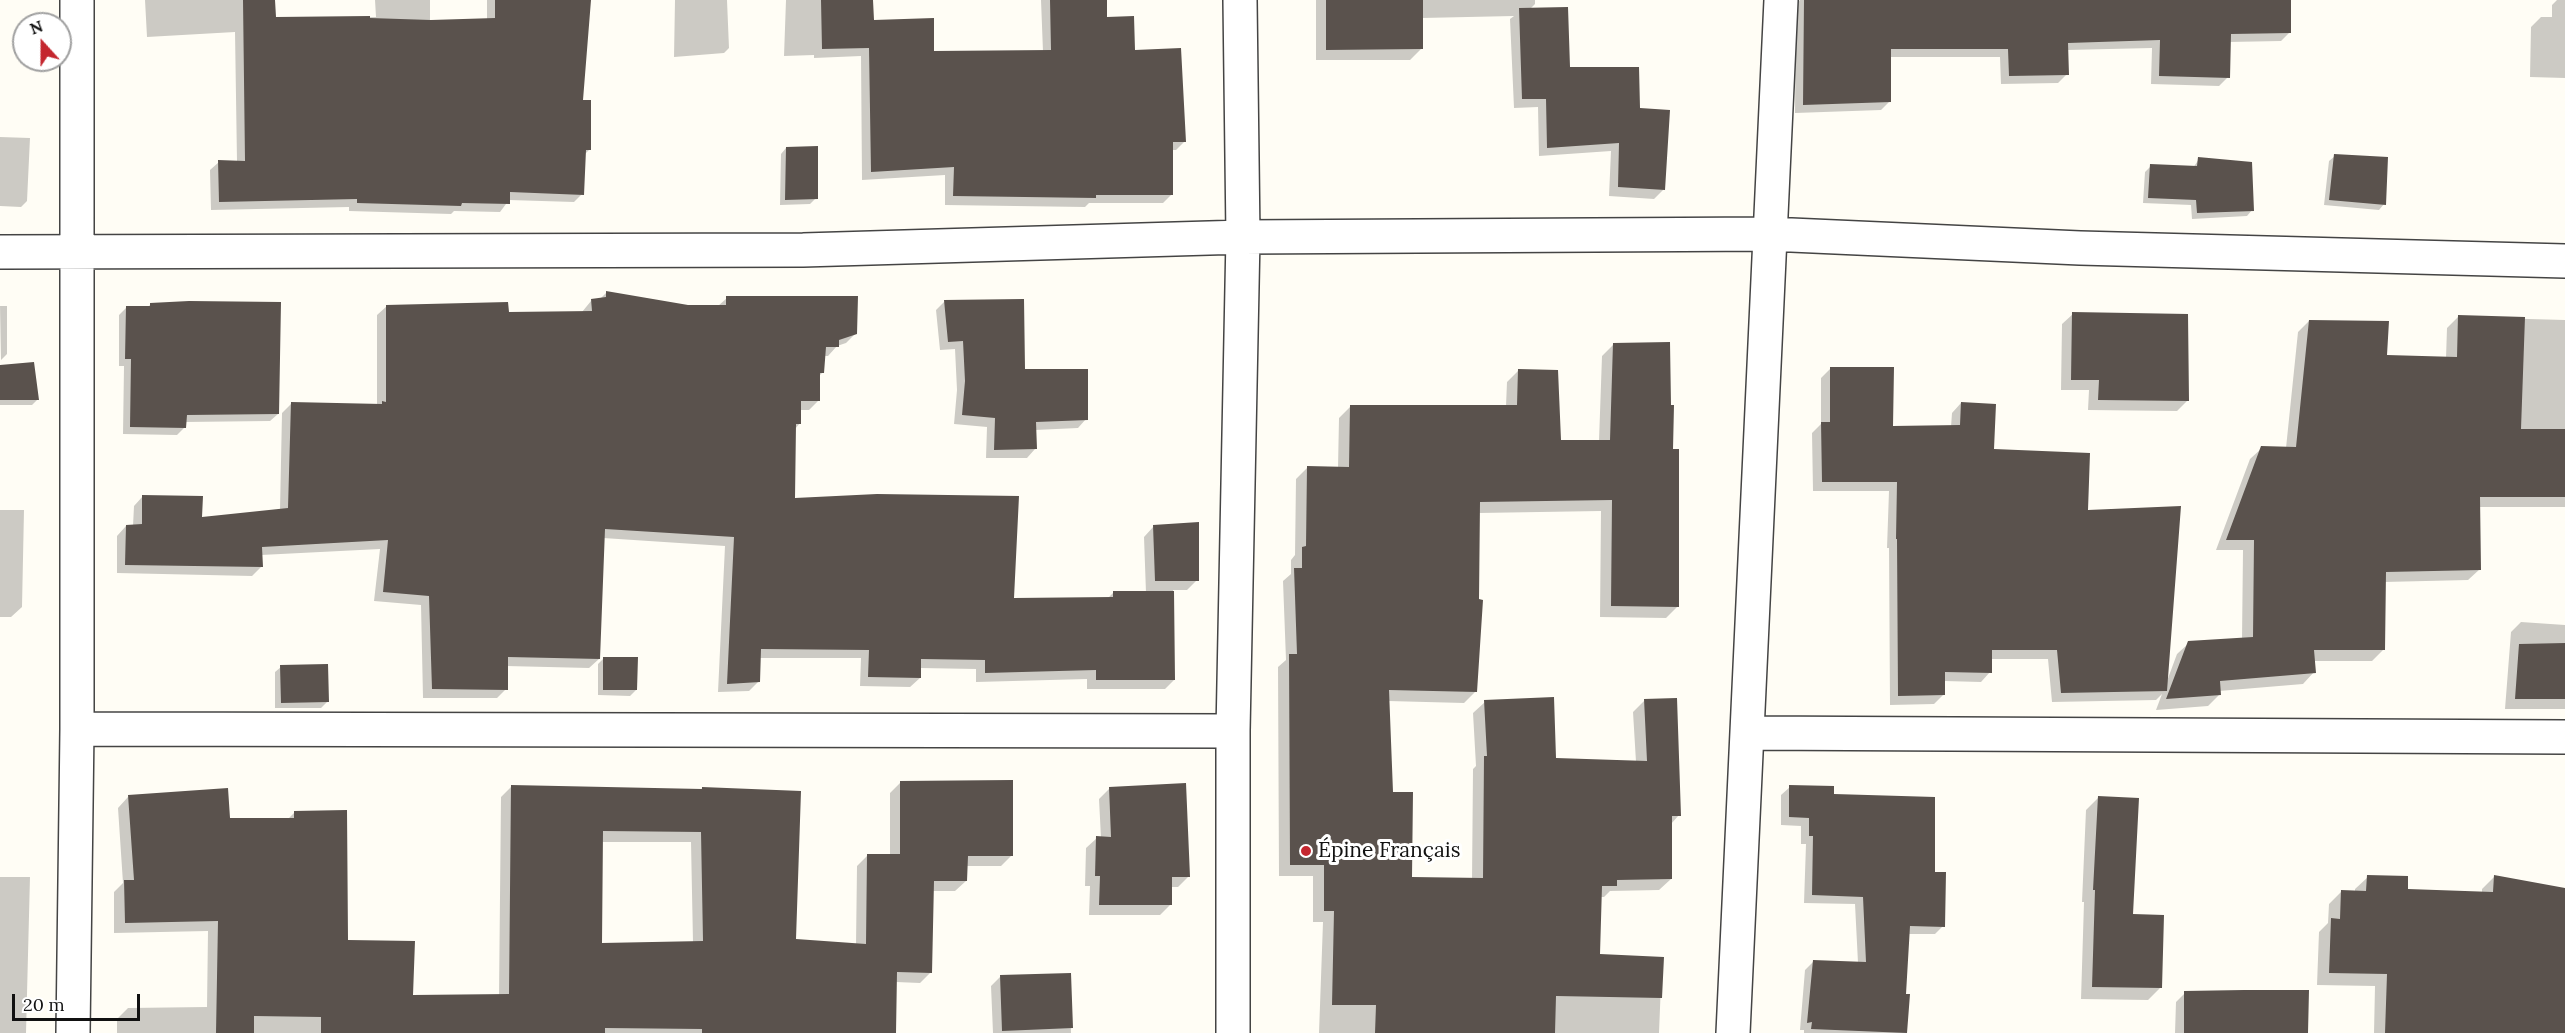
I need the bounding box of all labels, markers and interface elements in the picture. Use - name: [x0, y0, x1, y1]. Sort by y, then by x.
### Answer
- north arrow: [12, 12, 72, 72]
- text: N: [27, 16, 46, 39]
- place label: Épine Français: [1318, 838, 1460, 864]
- marker: Épine Français: [1299, 844, 1313, 858]
- scale bar: [15, 982, 142, 1020]
- text: 20 m: [23, 993, 65, 1016]

